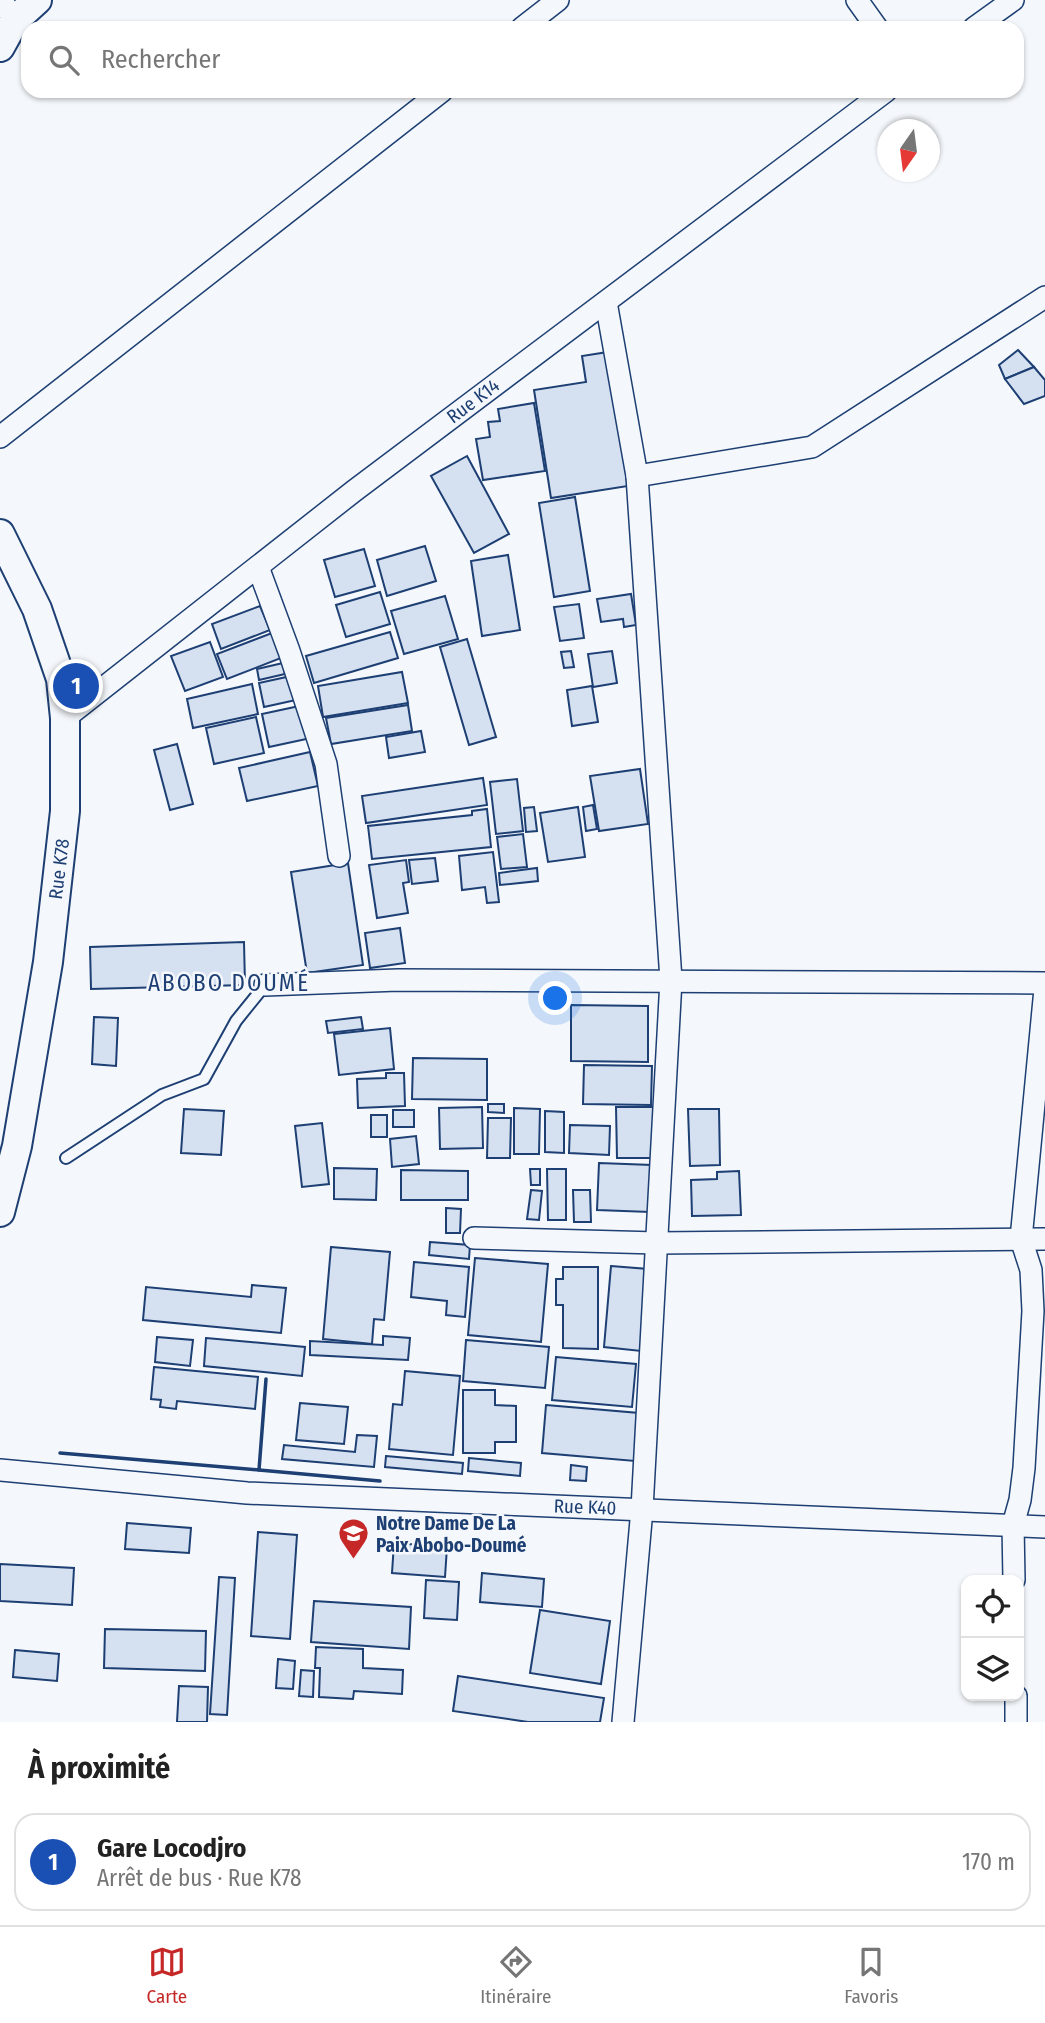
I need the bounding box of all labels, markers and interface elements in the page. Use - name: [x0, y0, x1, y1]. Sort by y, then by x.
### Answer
- search box: [21, 21, 1024, 98]
- icon: search: [45, 41, 83, 79]
- text: Rechercher: [101, 44, 220, 75]
- north arrow: [877, 119, 940, 182]
- street label: Rue K14: [442, 374, 504, 428]
- pin: 1: [53, 660, 99, 712]
- street label: Rue K78: [44, 837, 74, 901]
- district label: ABOBO DOUMÉ: [148, 968, 310, 997]
- your location: [538, 981, 572, 1015]
- street label: Rue K40: [553, 1494, 617, 1520]
- place label: Notre Dame De La Paix Abobo-Doumé: [376, 1512, 527, 1557]
- school or university icon: Notre Dame De La Paix Abobo-Doumé: [336, 1517, 370, 1561]
- map controls: [961, 1575, 1024, 1701]
- button: locate: [961, 1575, 1024, 1638]
- button: layers: [961, 1638, 1024, 1701]
- text: À proximité: [28, 1750, 170, 1786]
- text: Gare Locodjro: [97, 1833, 246, 1864]
- text: 1: [48, 1848, 58, 1876]
- text: 170 m: [962, 1848, 1015, 1876]
- text: Arrêt de bus · Rue K78: [97, 1864, 302, 1892]
- tab: Carte: [147, 1943, 187, 2008]
- tab: Itinéraire: [480, 1943, 551, 2008]
- tab: Favoris: [844, 1943, 898, 2008]

